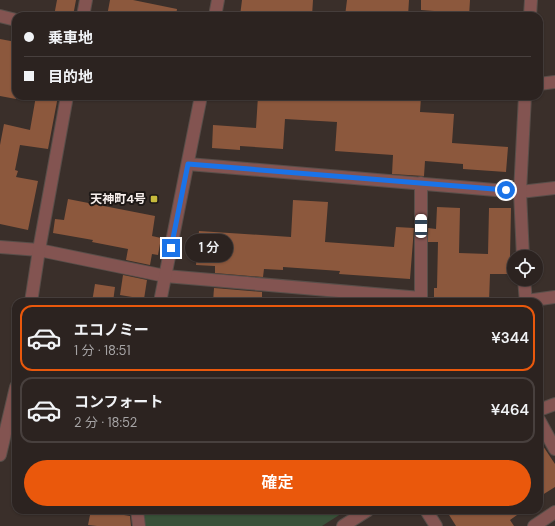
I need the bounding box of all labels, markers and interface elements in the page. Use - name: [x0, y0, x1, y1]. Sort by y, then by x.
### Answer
- text: 乗車地: [48, 28, 93, 48]
- text: 目的地: [48, 67, 93, 87]
- route start: [497, 181, 515, 199]
- place label: 天神町4号: [90, 191, 146, 207]
- marker: 天神町4号: [149, 194, 159, 204]
- car: [415, 214, 427, 238]
- callout: 1 分: [185, 234, 233, 262]
- route end: [162, 239, 180, 257]
- text: 1 分: [199, 239, 219, 256]
- map controls: [507, 250, 543, 286]
- button: locate: [507, 250, 543, 286]
- icon: car: [26, 320, 62, 356]
- text: エコノミー: [74, 320, 149, 340]
- text: ¥344: [491, 328, 529, 348]
- text: 1 分 · 18:51: [74, 342, 131, 359]
- icon: car: [26, 392, 62, 428]
- text: コンフォート: [74, 392, 164, 412]
- text: ¥464: [491, 400, 529, 420]
- text: 2 分 · 18:52: [74, 414, 137, 431]
- button: 確定: [24, 460, 531, 506]

